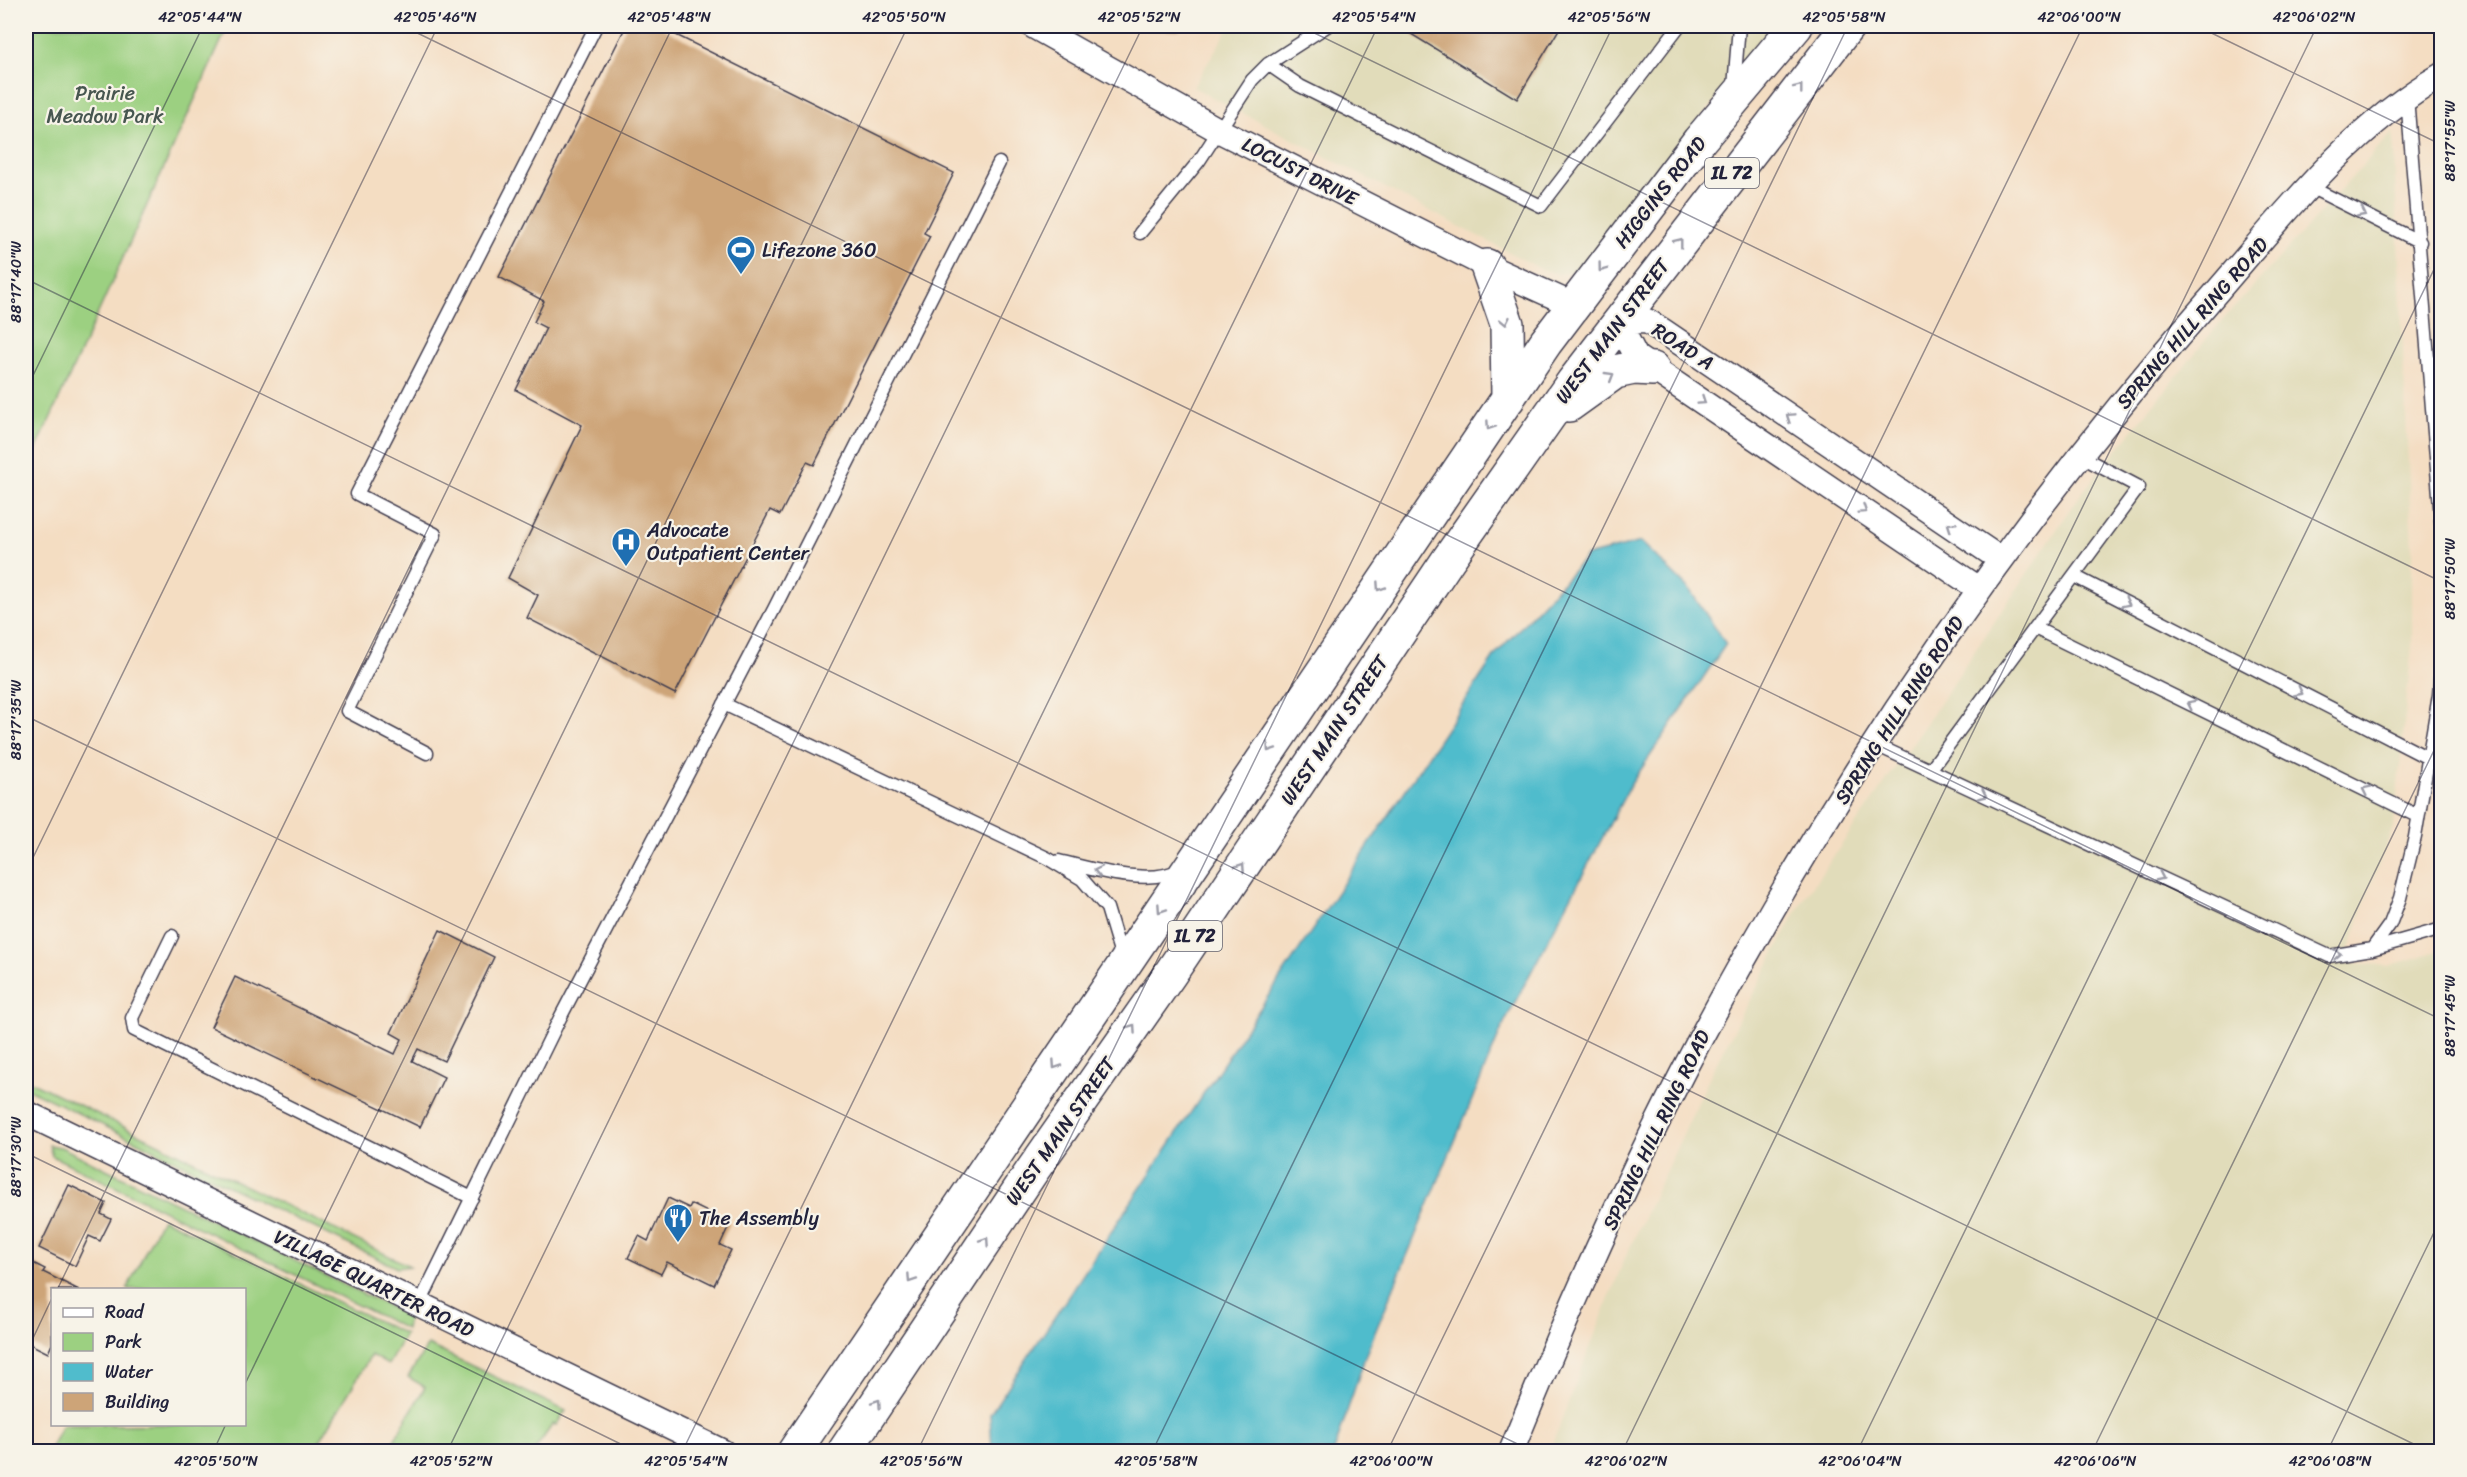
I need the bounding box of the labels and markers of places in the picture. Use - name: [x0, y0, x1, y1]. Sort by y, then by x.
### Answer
- place label: Lifezone 360: [762, 233, 877, 268]
- sports icon: Lifezone 360: [725, 234, 757, 276]
- place label: Advocate Outpatient Center: [646, 513, 811, 571]
- hospital icon: Advocate Outpatient Center: [610, 526, 642, 568]
- place label: The Assembly: [699, 1201, 820, 1236]
- restaurant icon: The Assembly: [662, 1202, 694, 1244]

